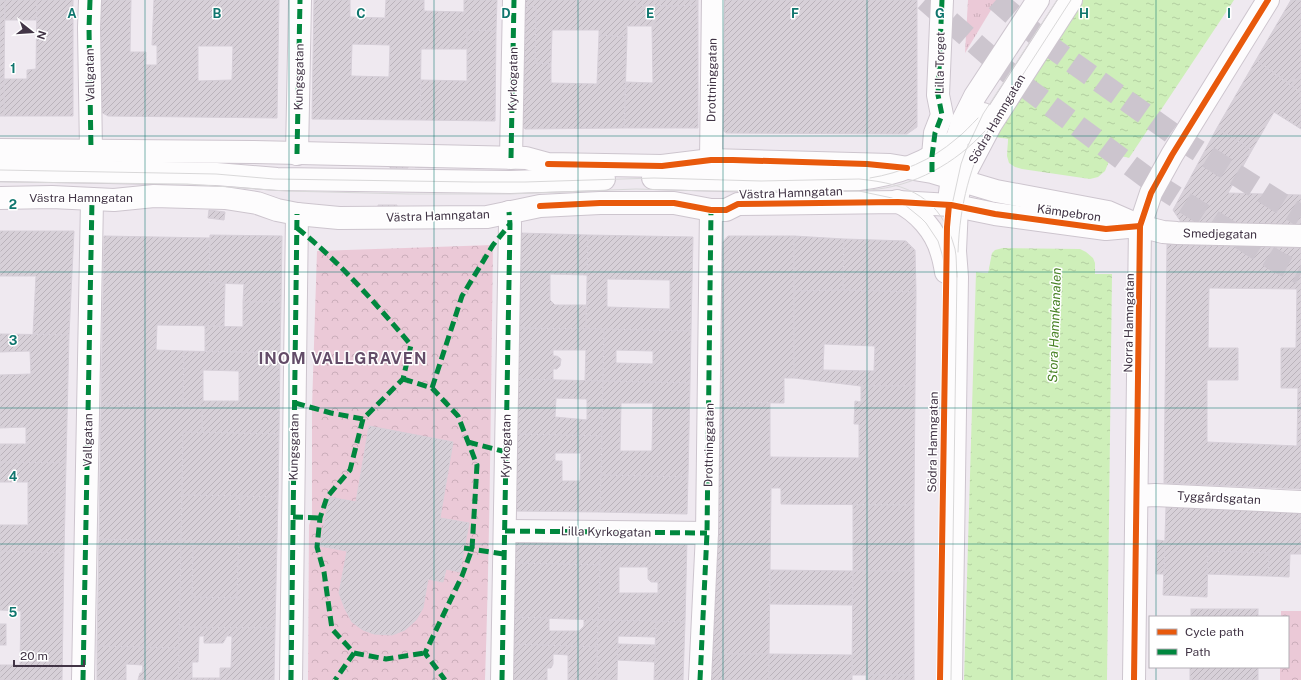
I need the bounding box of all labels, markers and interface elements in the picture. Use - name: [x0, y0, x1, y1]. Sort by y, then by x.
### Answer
- text: A: [67, 6, 77, 21]
- text: B: [213, 6, 222, 21]
- text: C: [356, 6, 366, 21]
- text: D: [501, 6, 511, 21]
- text: E: [646, 6, 654, 21]
- text: F: [791, 6, 799, 21]
- text: G: [935, 6, 945, 21]
- text: H: [1079, 6, 1089, 21]
- text: I: [1227, 6, 1231, 21]
- north arrow: [12, 12, 52, 52]
- text: N: [35, 29, 49, 41]
- street label: Lilla Torget: [932, 31, 948, 94]
- street label: Drottninggatan: [704, 38, 720, 122]
- street label: Kungsgatan: [291, 43, 307, 111]
- street label: Kyrkogatan: [505, 47, 521, 111]
- street label: Vallgatan: [83, 48, 97, 102]
- text: 1: [10, 61, 16, 76]
- street label: Södra Hamngatan: [966, 72, 1028, 166]
- street label: Västra Hamngatan: [739, 184, 843, 202]
- street label: Västra Hamngatan: [29, 191, 133, 205]
- text: 2: [9, 197, 17, 212]
- street label: Kämpebron: [1036, 202, 1102, 224]
- street label: Västra Hamngatan: [386, 207, 490, 225]
- street label: Smedjegatan: [1183, 226, 1257, 242]
- water label: Stora Hamnkanalen: [1045, 267, 1064, 383]
- street label: Norra Hamngatan: [1121, 273, 1137, 373]
- text: 3: [9, 333, 18, 348]
- district label: INOM VALLGRAVEN: [258, 349, 428, 368]
- street label: Södra Hamngatan: [925, 391, 941, 493]
- street label: Drottninggatan: [701, 403, 717, 487]
- street label: Vallgatan: [81, 413, 95, 467]
- street label: Kungsgatan: [286, 413, 302, 481]
- street label: Kyrkogatan: [498, 414, 514, 478]
- text: 4: [9, 469, 18, 484]
- street label: Tyggårdsgatan: [1177, 489, 1261, 507]
- street label: Lilla Kyrkogatan: [561, 524, 651, 540]
- text: 5: [9, 605, 18, 620]
- legend: [1149, 616, 1289, 668]
- text: Cycle path: [1185, 625, 1244, 639]
- scale bar: [14, 642, 84, 668]
- text: Path: [1185, 645, 1211, 659]
- text: 20 m: [20, 649, 48, 663]

